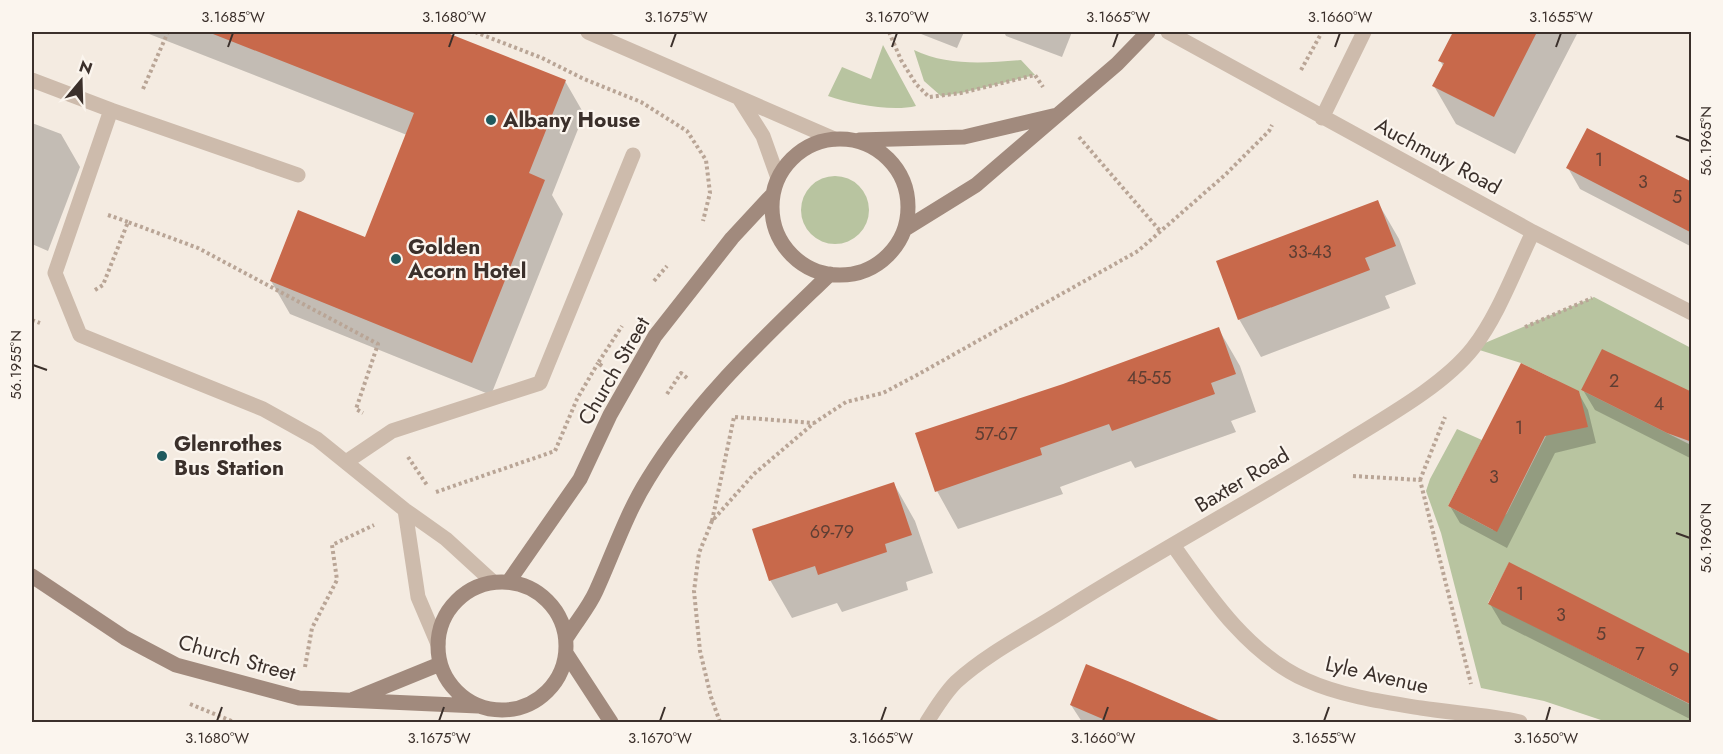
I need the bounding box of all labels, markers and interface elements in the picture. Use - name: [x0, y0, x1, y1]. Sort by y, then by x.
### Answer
- text: 3.1685°W: [201, 6, 265, 28]
- text: 3.1680°W: [422, 6, 486, 28]
- text: 3.1675°W: [644, 6, 708, 28]
- text: 3.1670°W: [865, 6, 929, 28]
- text: 3.1665°W: [1086, 6, 1150, 28]
- text: 3.1660°W: [1308, 6, 1372, 28]
- text: 3.1655°W: [1529, 6, 1593, 28]
- north arrow: [51, 51, 111, 111]
- text: N: [76, 54, 95, 80]
- place label: Albany House: [502, 105, 640, 135]
- text: 56.1965°N: [1695, 106, 1717, 176]
- street label: Auchmuty Road: [1370, 110, 1506, 202]
- marker: Albany House: [484, 113, 498, 127]
- house number: 1: [1595, 147, 1603, 173]
- house number: 3: [1638, 169, 1648, 195]
- house number: 5: [1672, 184, 1682, 210]
- place label: Golden Acorn Hotel: [407, 232, 526, 286]
- house number: 33-43: [1288, 239, 1332, 265]
- marker: Golden Acorn Hotel: [389, 252, 403, 266]
- street label: Church Street: [571, 311, 657, 431]
- text: 56.1955°N: [5, 330, 27, 400]
- house number: 45-55: [1127, 365, 1171, 391]
- house number: 2: [1609, 368, 1619, 394]
- house number: 4: [1654, 391, 1664, 417]
- house number: 1: [1515, 415, 1523, 441]
- house number: 57-67: [974, 421, 1018, 447]
- place label: Glenrothes Bus Station: [174, 429, 284, 483]
- street label: Baxter Road: [1189, 440, 1295, 520]
- marker: Glenrothes Bus Station: [155, 449, 169, 463]
- house number: 3: [1489, 464, 1499, 490]
- text: 56.1960°N: [1695, 503, 1717, 573]
- house number: 69-79: [810, 519, 854, 545]
- house number: 1: [1516, 581, 1524, 607]
- house number: 3: [1556, 602, 1566, 628]
- house number: 5: [1596, 621, 1606, 647]
- street label: Church Street: [175, 627, 299, 689]
- house number: 7: [1635, 641, 1645, 667]
- street label: Lyle Avenue: [1322, 649, 1432, 701]
- house number: 9: [1669, 657, 1679, 683]
- text: 3.1680°W: [185, 727, 249, 749]
- text: 3.1675°W: [407, 727, 471, 749]
- text: 3.1670°W: [628, 727, 692, 749]
- text: 3.1665°W: [849, 727, 913, 749]
- text: 3.1660°W: [1071, 727, 1135, 749]
- text: 3.1655°W: [1292, 727, 1356, 749]
- text: 3.1650°W: [1514, 727, 1578, 749]

